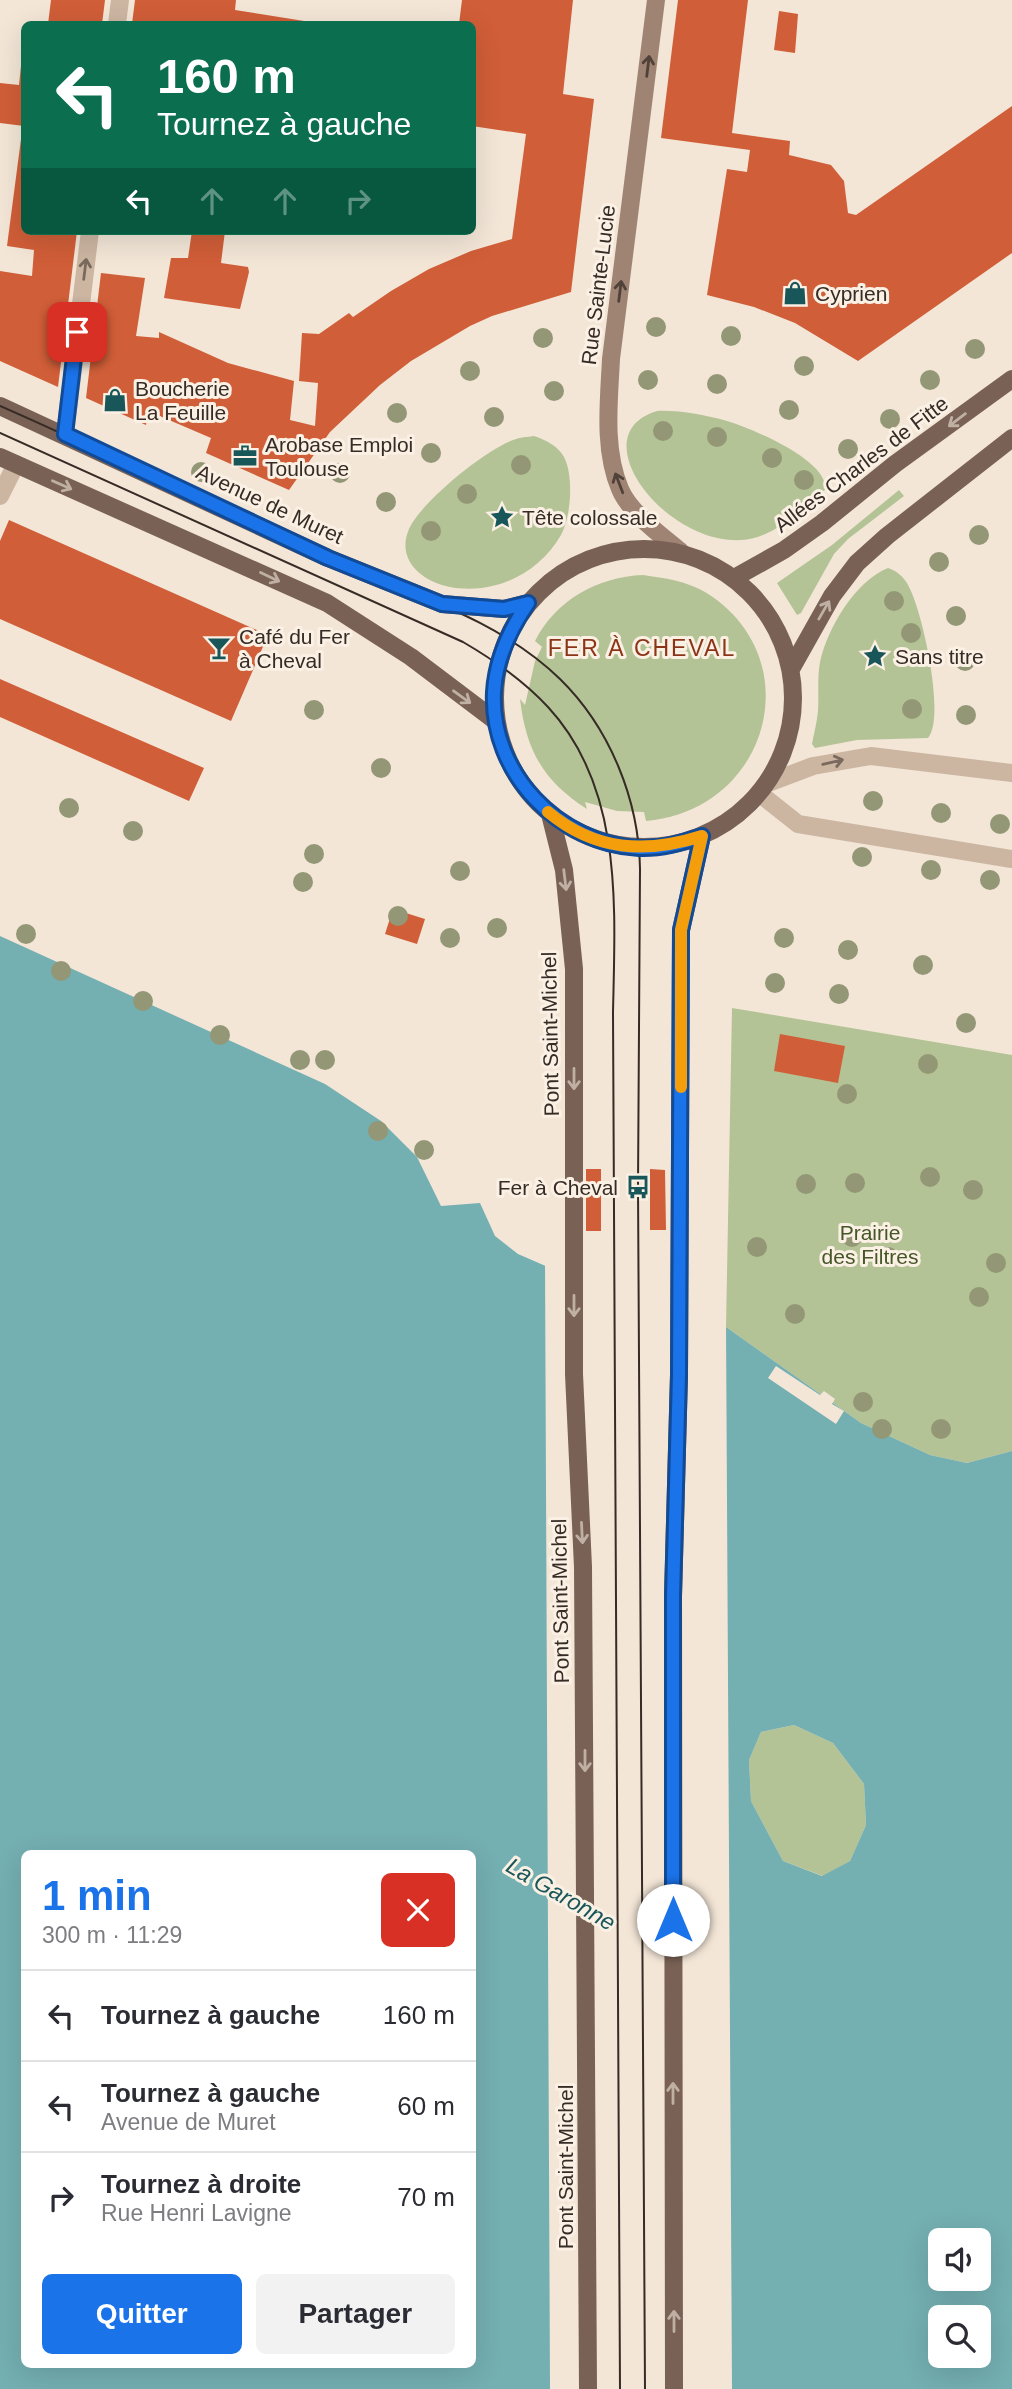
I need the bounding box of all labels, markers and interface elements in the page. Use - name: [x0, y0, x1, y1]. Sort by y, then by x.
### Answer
- icon: left: [42, 49, 133, 140]
- text: 160 m: [157, 49, 296, 103]
- one-way arrow: [641, 55, 654, 77]
- text: Tournez à gauche: [157, 106, 411, 142]
- icon: left: [120, 182, 158, 220]
- icon: ahead: [193, 182, 231, 220]
- icon: ahead: [266, 182, 304, 220]
- icon: right: [339, 182, 377, 220]
- street label: Rue Sainte-Lucie: [577, 204, 619, 366]
- one-way arrow: [79, 258, 92, 281]
- shop icon: Cyprien: [781, 279, 809, 307]
- one-way arrow: [614, 281, 627, 303]
- place label: Cyprien: [815, 282, 887, 305]
- pin: [47, 302, 107, 362]
- icon: arrive: [58, 313, 96, 351]
- place label: Boucherie La Feuille: [135, 377, 230, 424]
- shop icon: Boucherie La Feuille: [101, 386, 129, 414]
- street label: Allées Charles de Fitte: [770, 391, 952, 537]
- one-way arrow: [949, 412, 967, 427]
- place label: Arobase Emploi Toulouse: [265, 433, 413, 480]
- office icon: Arobase Emploi Toulouse: [231, 442, 259, 470]
- street label: Avenue de Muret: [193, 460, 347, 548]
- one-way arrow: [612, 473, 625, 494]
- one-way arrow: [51, 479, 73, 492]
- place icon: Tête colossale: [488, 503, 516, 531]
- place label: Tête colossale: [522, 506, 657, 529]
- one-way arrow: [259, 571, 280, 585]
- one-way arrow: [817, 600, 831, 620]
- place label: Café du Fer à Cheval: [239, 625, 350, 672]
- bar icon: Café du Fer à Cheval: [205, 634, 233, 662]
- district label: FER À CHEVAL: [548, 635, 736, 661]
- place icon: Sans titre: [861, 642, 889, 670]
- place label: Sans titre: [895, 645, 984, 668]
- one-way arrow: [453, 690, 471, 705]
- one-way arrow: [821, 754, 844, 768]
- one-way arrow: [559, 868, 572, 891]
- street label: Pont Saint-Michel: [537, 952, 563, 1116]
- one-way arrow: [567, 1067, 581, 1090]
- bus stop icon: Fer à Cheval: [624, 1173, 652, 1201]
- place label: Fer à Cheval: [498, 1176, 618, 1199]
- park label: Prairie des Filtres: [822, 1221, 918, 1268]
- one-way arrow: [567, 1294, 581, 1317]
- street label: Pont Saint-Michel: [547, 1519, 573, 1683]
- one-way arrow: [575, 1522, 588, 1545]
- one-way arrow: [578, 1749, 592, 1772]
- water label: La Garonne: [502, 1852, 620, 1936]
- text: 1 min: [42, 1872, 152, 1919]
- button: close: [381, 1873, 455, 1947]
- position arrow: [636, 1883, 710, 1957]
- text: 300 m · 11:29: [42, 1922, 182, 1948]
- icon: left: [42, 1997, 80, 2035]
- text: Tournez à gauche: [101, 2000, 320, 2030]
- text: 160 m: [383, 2000, 455, 2030]
- text: Tournez à gauche: [101, 2078, 320, 2108]
- one-way arrow: [666, 2082, 680, 2105]
- street label: Pont Saint-Michel: [554, 2085, 577, 2249]
- icon: left: [42, 2088, 80, 2126]
- text: 60 m: [397, 2091, 455, 2121]
- text: Avenue de Muret: [101, 2109, 276, 2135]
- text: Tournez à droite: [101, 2169, 301, 2199]
- icon: right: [42, 2179, 80, 2217]
- text: 70 m: [397, 2182, 455, 2212]
- text: Rue Henri Lavigne: [101, 2200, 292, 2226]
- map controls: [928, 2228, 991, 2368]
- button: sound: [928, 2228, 991, 2291]
- button: Quitter: [42, 2274, 242, 2354]
- button: Partager: [256, 2274, 455, 2354]
- button: search: [928, 2305, 991, 2368]
- one-way arrow: [667, 2310, 681, 2333]

